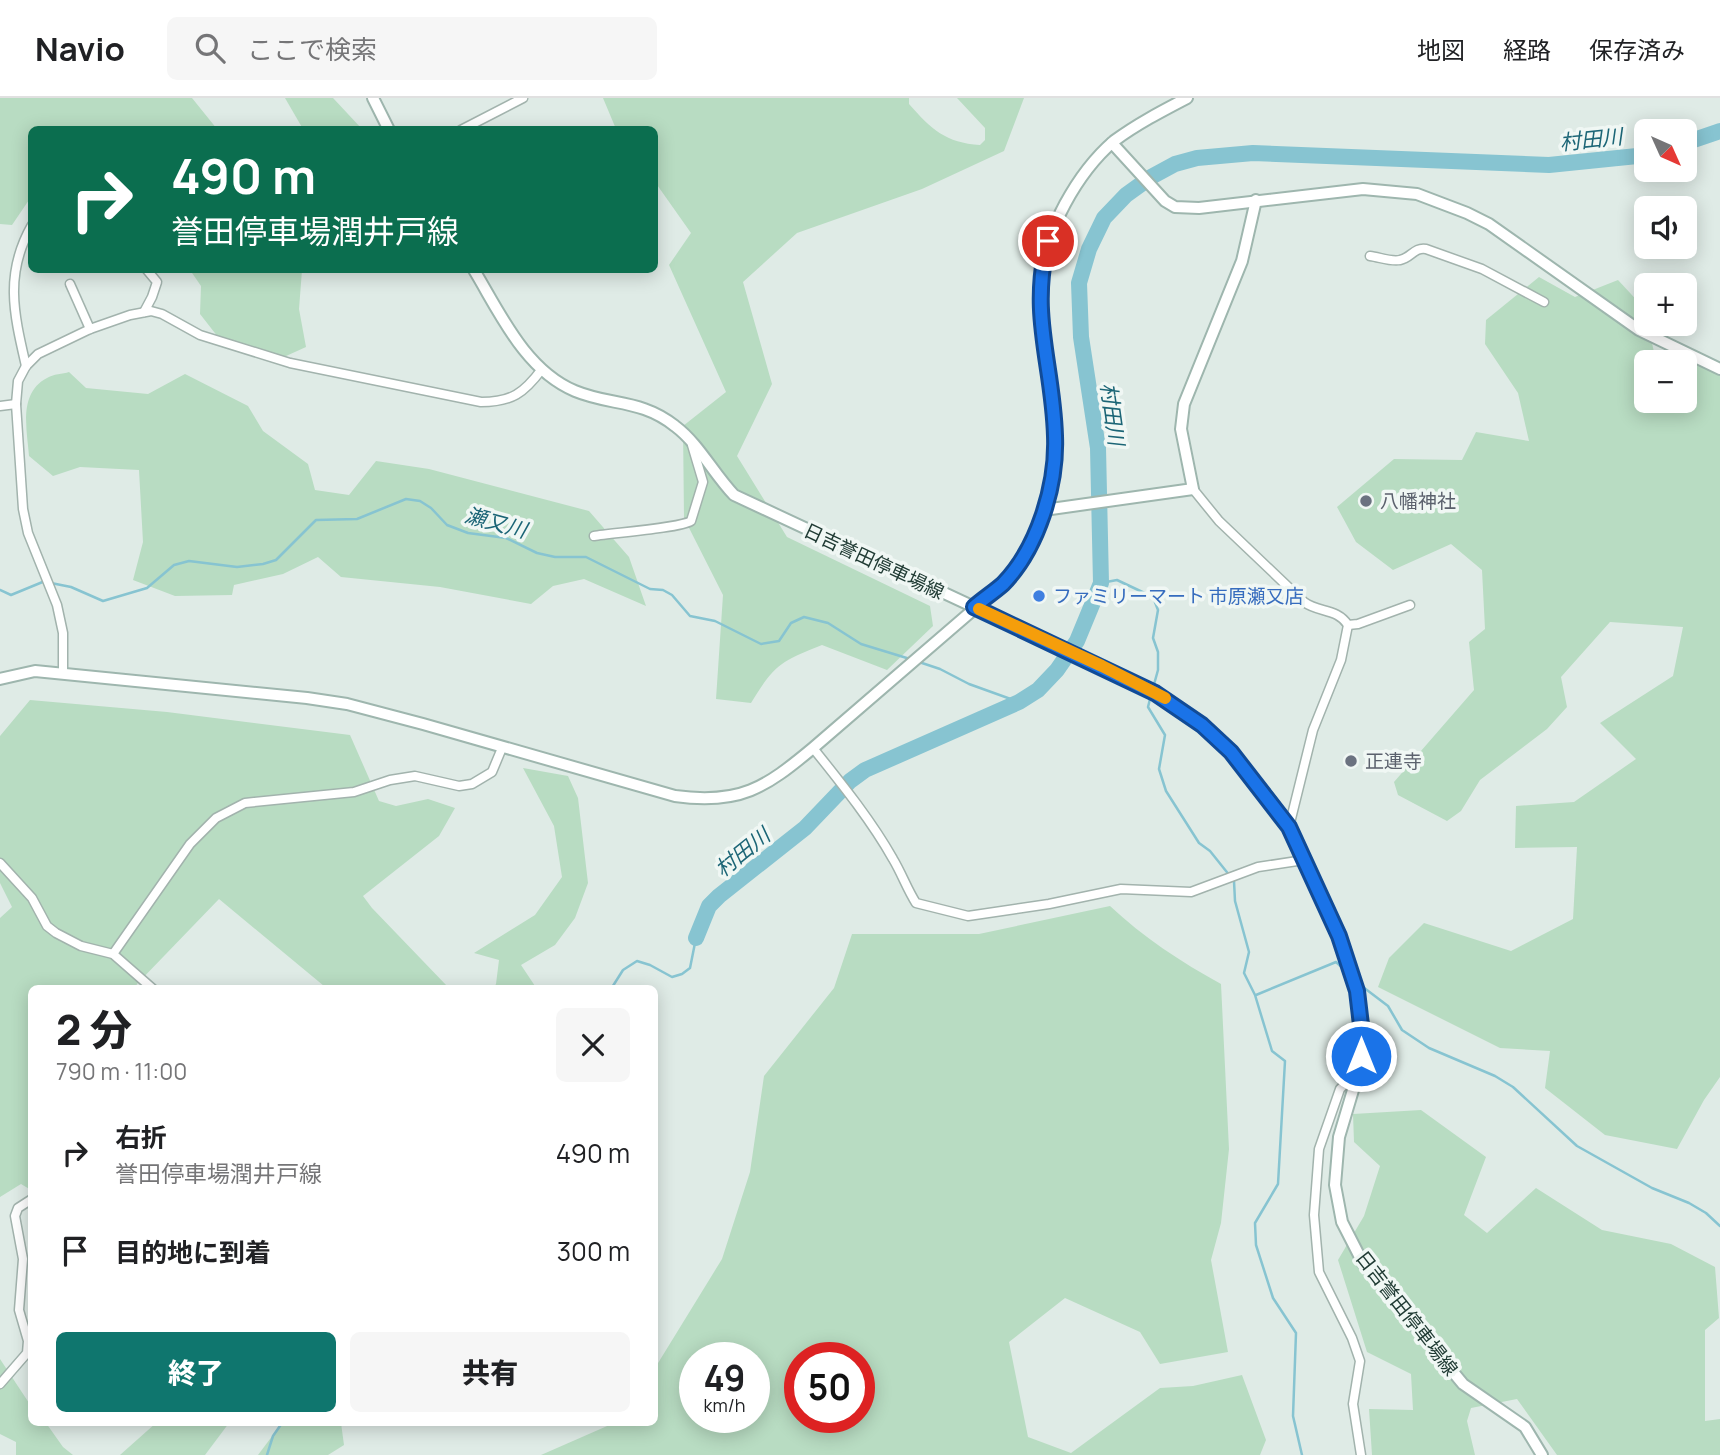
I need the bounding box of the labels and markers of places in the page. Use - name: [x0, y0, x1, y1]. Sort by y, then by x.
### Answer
- pin: [1018, 211, 1078, 271]
- place label: 八幡神社: [1380, 488, 1456, 514]
- marker: 八幡神社: [1358, 493, 1374, 509]
- place label: ファミリーマート 市原瀬又店: [1053, 583, 1304, 609]
- marker: ファミリーマート 市原瀬又店: [1031, 588, 1047, 604]
- place label: 正連寺: [1365, 748, 1422, 774]
- marker: 正連寺: [1343, 753, 1359, 769]

